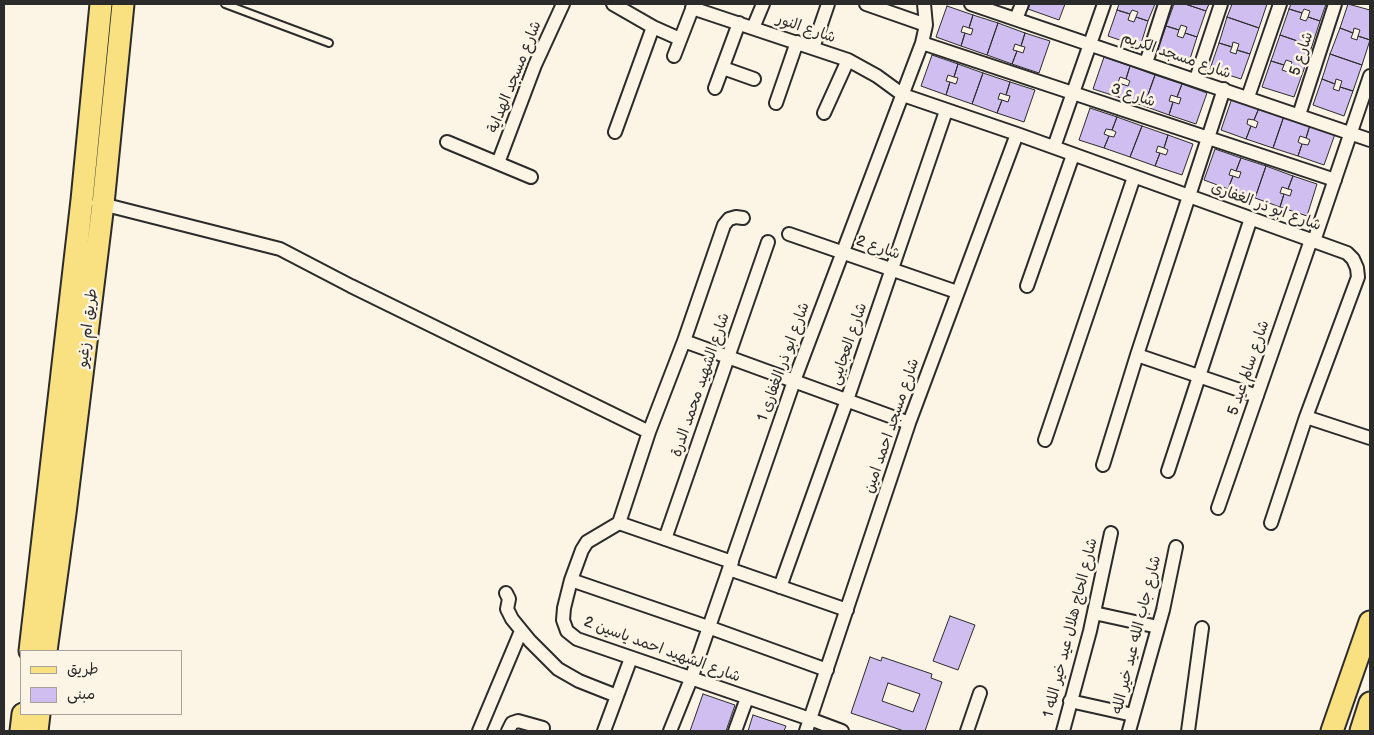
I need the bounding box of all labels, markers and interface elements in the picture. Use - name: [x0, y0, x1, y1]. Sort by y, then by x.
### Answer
- street label: شارع النور: [774, 11, 838, 47]
- street label: شارع مسجد الهداية: [484, 18, 546, 136]
- street label: شارع مسجد الكريم: [1119, 29, 1233, 83]
- street label: شارع 5: [1286, 30, 1318, 78]
- street label: شارع 3: [1108, 80, 1158, 112]
- street label: شارع ابو ذر الغفارى: [1208, 179, 1324, 235]
- street label: شارع 2: [854, 232, 902, 264]
- street label: طريق ام زغيو: [74, 288, 102, 368]
- street label: شارع ابو ذر الغفارى 1: [754, 300, 814, 424]
- street label: شارع العجايبى: [827, 301, 871, 387]
- street label: شارع الشهيد محمد الدرة: [668, 311, 734, 459]
- street label: شارع سالم عيد 5: [1224, 318, 1274, 418]
- street label: شارع مسجد احمد امين: [860, 356, 924, 496]
- street label: شارع الحاج هلال عيد خير الله 1: [1040, 537, 1102, 719]
- street label: شارع جاب الله عيد خير الله: [1109, 554, 1165, 716]
- street label: شارع الشهيد احمد ياسين 2: [581, 613, 743, 687]
- legend: [20, 650, 182, 715]
- text: طريق: [67, 660, 99, 679]
- text: مبنى: [67, 685, 95, 704]

